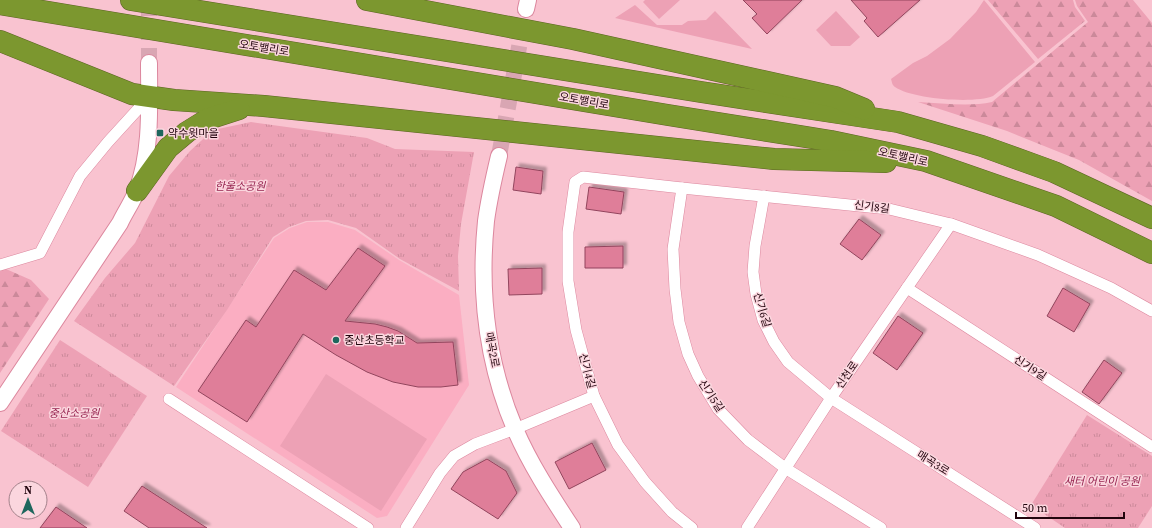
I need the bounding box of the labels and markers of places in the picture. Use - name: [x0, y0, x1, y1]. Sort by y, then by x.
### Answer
- place label: 약수윗마을: [168, 126, 219, 141]
- marker: 약수윗마을: [155, 128, 165, 138]
- place label: 중산초등학교: [344, 333, 405, 348]
- marker: 중산초등학교: [331, 335, 341, 345]

